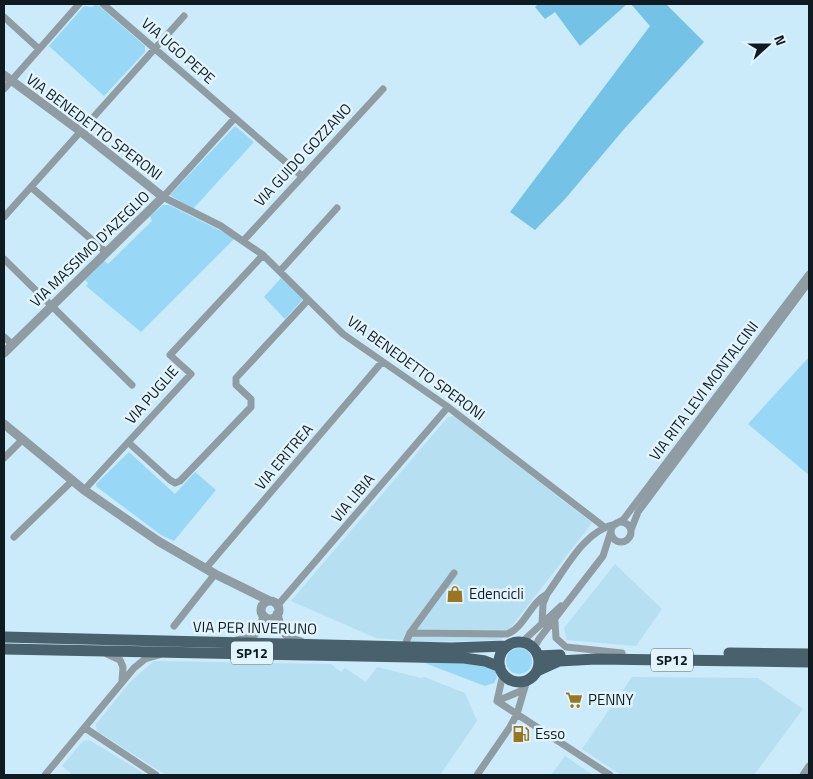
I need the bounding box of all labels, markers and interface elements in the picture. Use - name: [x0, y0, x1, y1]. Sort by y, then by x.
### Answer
- street label: VIA UGO PEPE: [136, 12, 220, 89]
- north arrow: [743, 20, 793, 70]
- text: N: [769, 32, 792, 48]
- street label: VIA BENEDETTO SPERONI: [21, 68, 167, 186]
- street label: VIA GUIDO GOZZANO: [248, 98, 357, 212]
- street label: VIA MASSIMO D'AZEGLIO: [24, 185, 155, 312]
- street label: VIA BENEDETTO SPERONI: [343, 310, 490, 426]
- street label: VIA RITA LEVI MONTALCINI: [643, 316, 764, 465]
- street label: VIA PUGLIE: [119, 360, 184, 429]
- street label: VIA ERITREA: [249, 419, 318, 495]
- street label: VIA LIBIA: [325, 468, 380, 527]
- place label: Edencicli: [469, 582, 524, 605]
- shop icon: Edencicli: [445, 584, 465, 604]
- street label: VIA PER INVERUNO: [193, 615, 317, 640]
- road number: SP12: [231, 641, 273, 664]
- road number: SP12: [651, 648, 693, 672]
- place label: PENNY: [588, 688, 634, 711]
- supermarket icon: PENNY: [564, 690, 584, 710]
- place label: Esso: [535, 722, 565, 745]
- fuel station icon: Esso: [511, 724, 531, 744]

